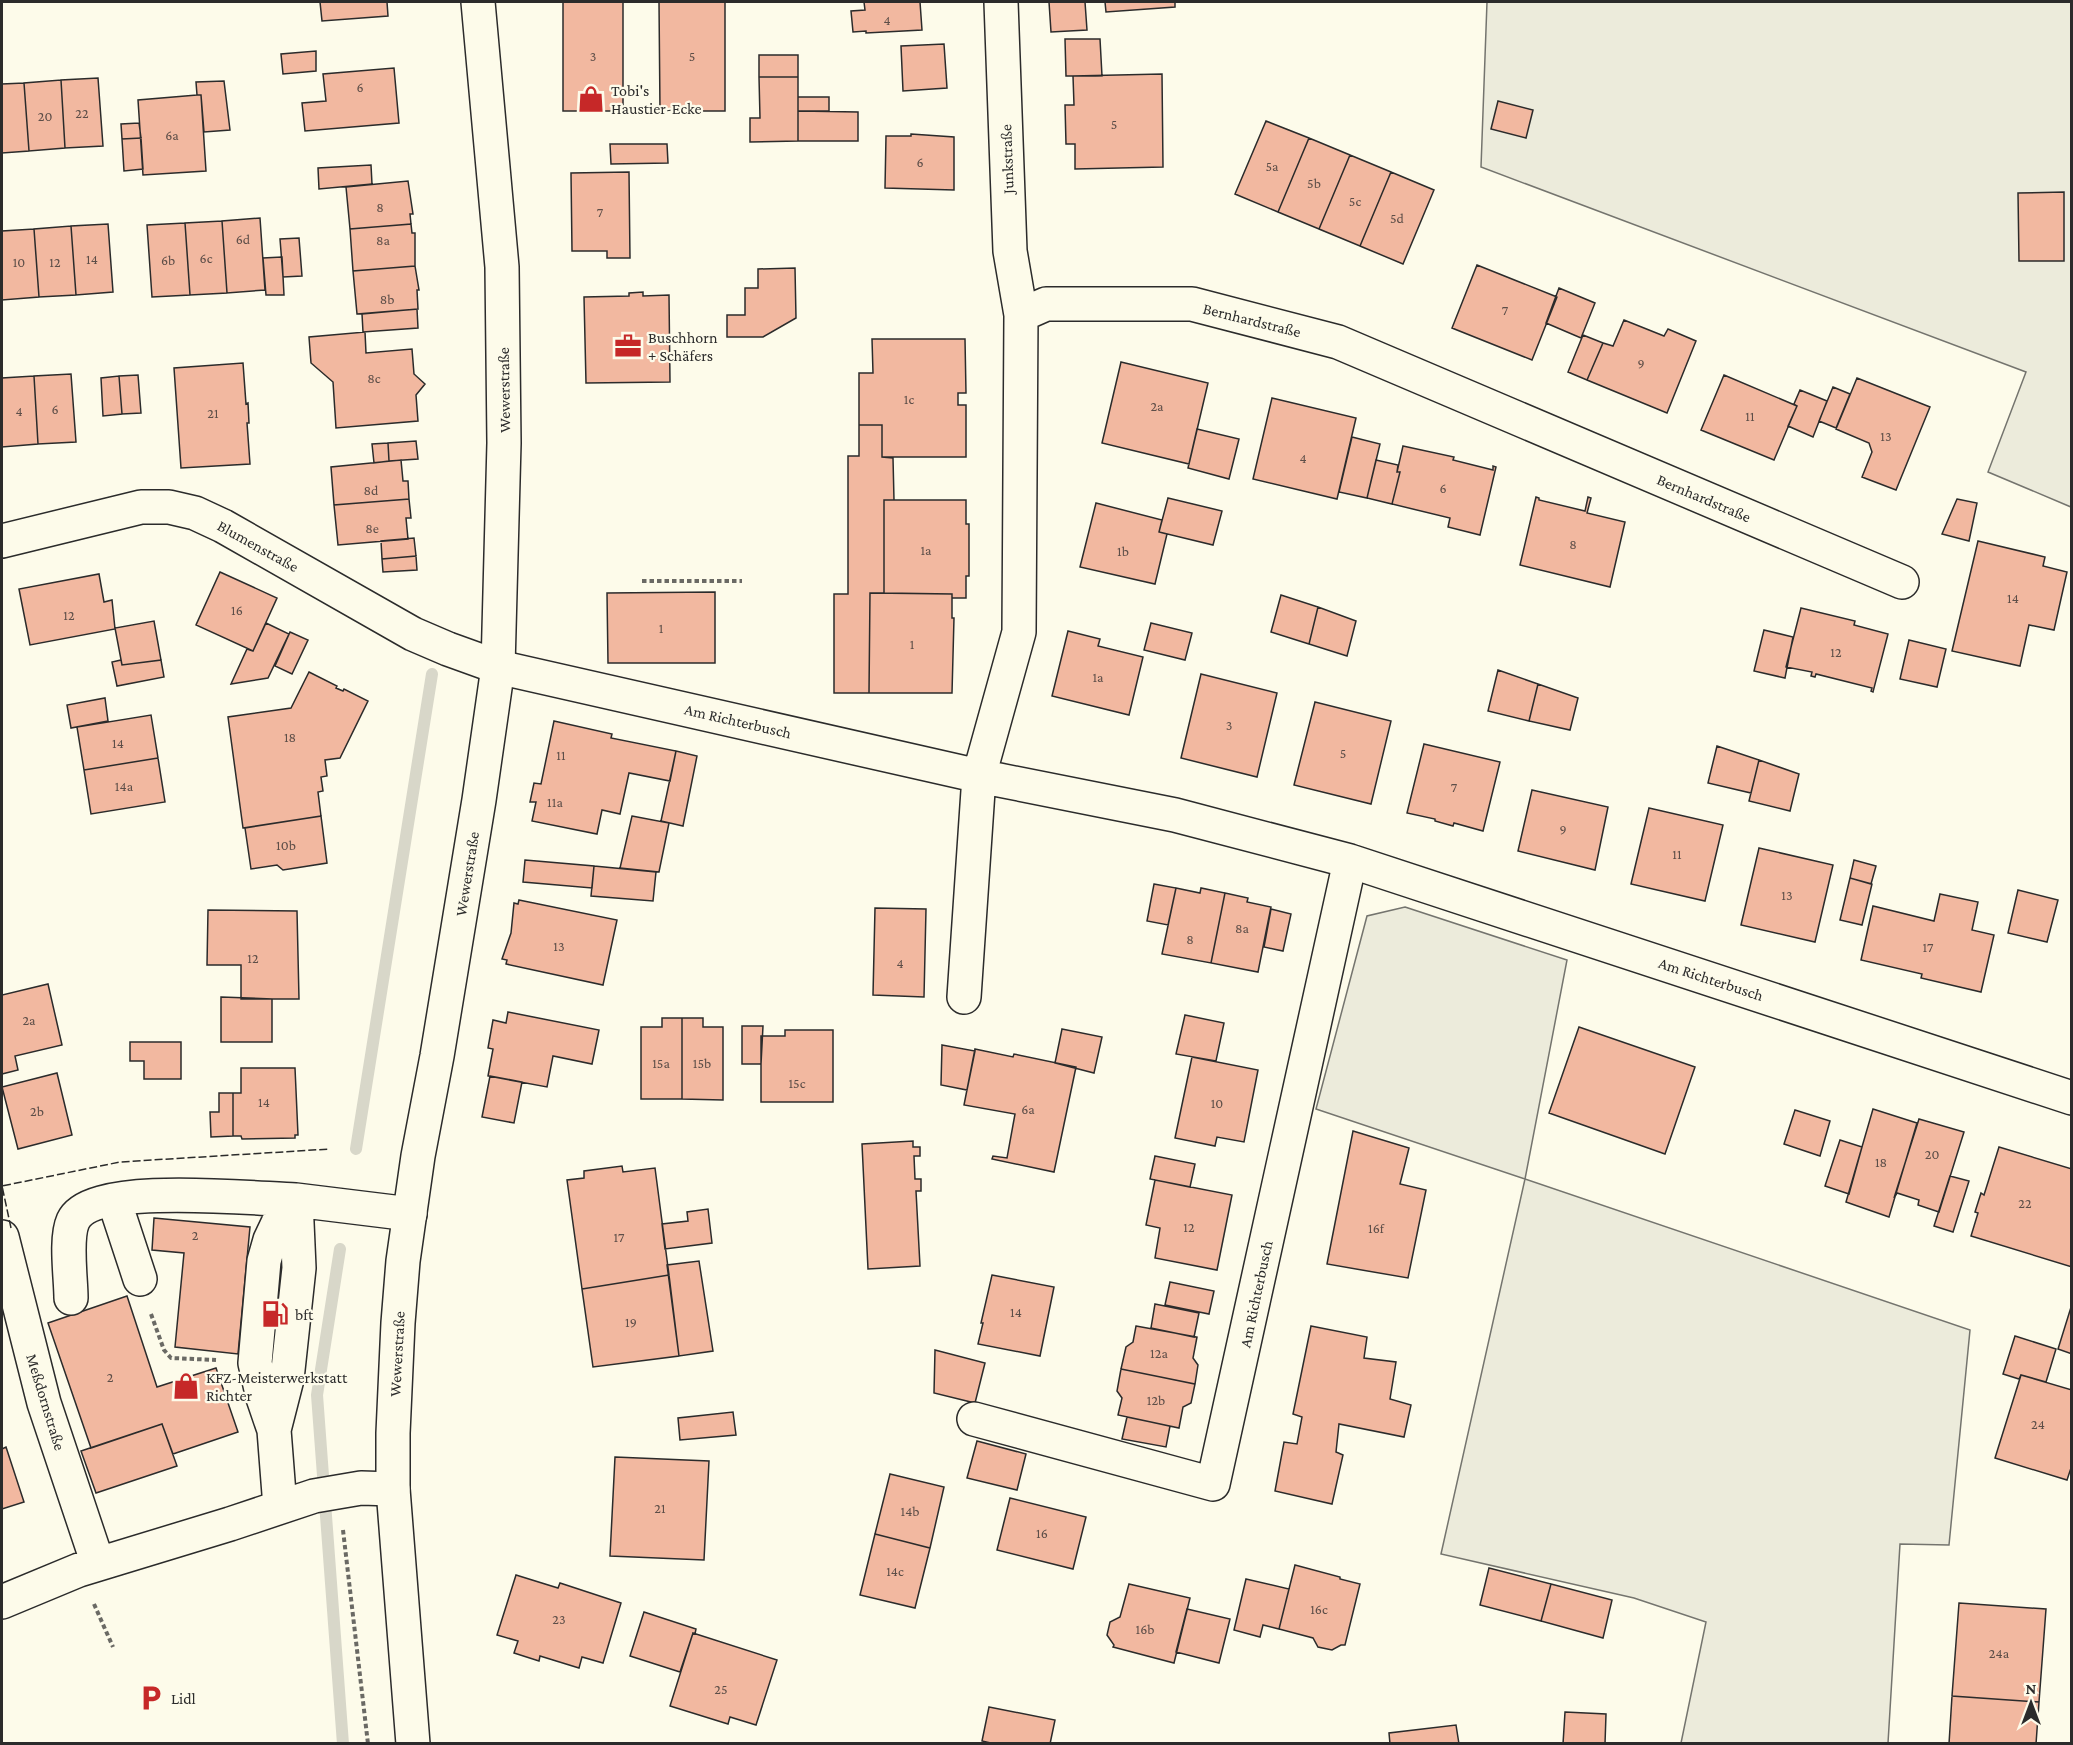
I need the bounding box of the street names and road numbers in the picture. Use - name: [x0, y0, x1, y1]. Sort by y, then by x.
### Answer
- street label: Junkstraße: [997, 124, 1018, 196]
- street label: Bernhardstraße: [1201, 300, 1303, 340]
- street label: Wewerstraße: [495, 347, 513, 433]
- street label: Bernhardstraße: [1655, 471, 1753, 525]
- street label: Blumenstraße: [214, 517, 302, 575]
- street label: Am Richterbusch: [683, 700, 793, 742]
- street label: Wewerstraße: [452, 830, 482, 918]
- street label: Am Richterbusch: [1656, 954, 1766, 1004]
- street label: Am Richterbusch: [1236, 1238, 1276, 1349]
- street label: Wewerstraße: [386, 1311, 408, 1397]
- street label: Meßdornstraße: [23, 1352, 69, 1452]

